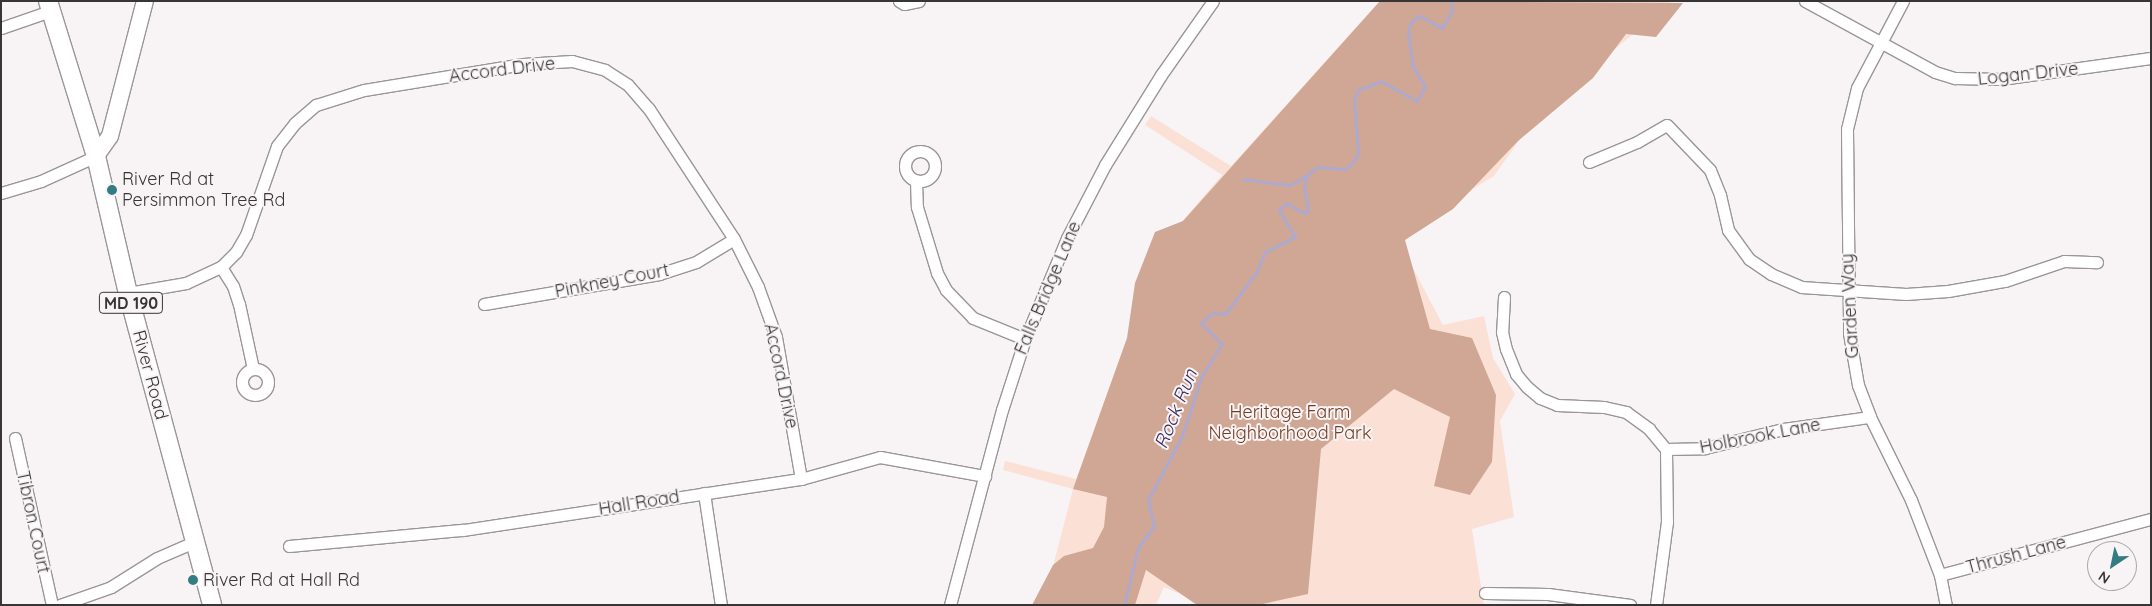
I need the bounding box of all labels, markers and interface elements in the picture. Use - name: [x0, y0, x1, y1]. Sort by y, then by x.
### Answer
- street label: Accord Drive: [448, 53, 556, 87]
- street label: Logan Drive: [1977, 58, 2079, 90]
- place label: River Rd at Persimmon Tree Rd: [122, 169, 285, 212]
- marker: River Rd at Persimmon Tree Rd: [106, 184, 118, 196]
- street label: Falls Bridge Lane: [1010, 218, 1086, 358]
- street label: Garden Way: [1836, 253, 1864, 359]
- street label: Pinkney Court: [553, 259, 671, 303]
- road number: MD 190: [98, 290, 164, 316]
- street label: Accord Drive: [759, 321, 803, 431]
- street label: River Road: [128, 328, 172, 422]
- water label: Rock Run: [1150, 366, 1202, 452]
- park label: Heritage Farm Neighborhood Park: [1208, 402, 1372, 444]
- street label: Holbrook Lane: [1698, 414, 1822, 458]
- street label: Tibron Court: [12, 469, 54, 575]
- street label: Hall Road: [597, 486, 681, 520]
- street label: Thrush Lane: [1964, 531, 2068, 579]
- north arrow: [2087, 541, 2137, 591]
- text: N: [2095, 567, 2113, 588]
- place label: River Rd at Hall Rd: [203, 569, 360, 591]
- marker: River Rd at Hall Rd: [187, 574, 199, 586]

